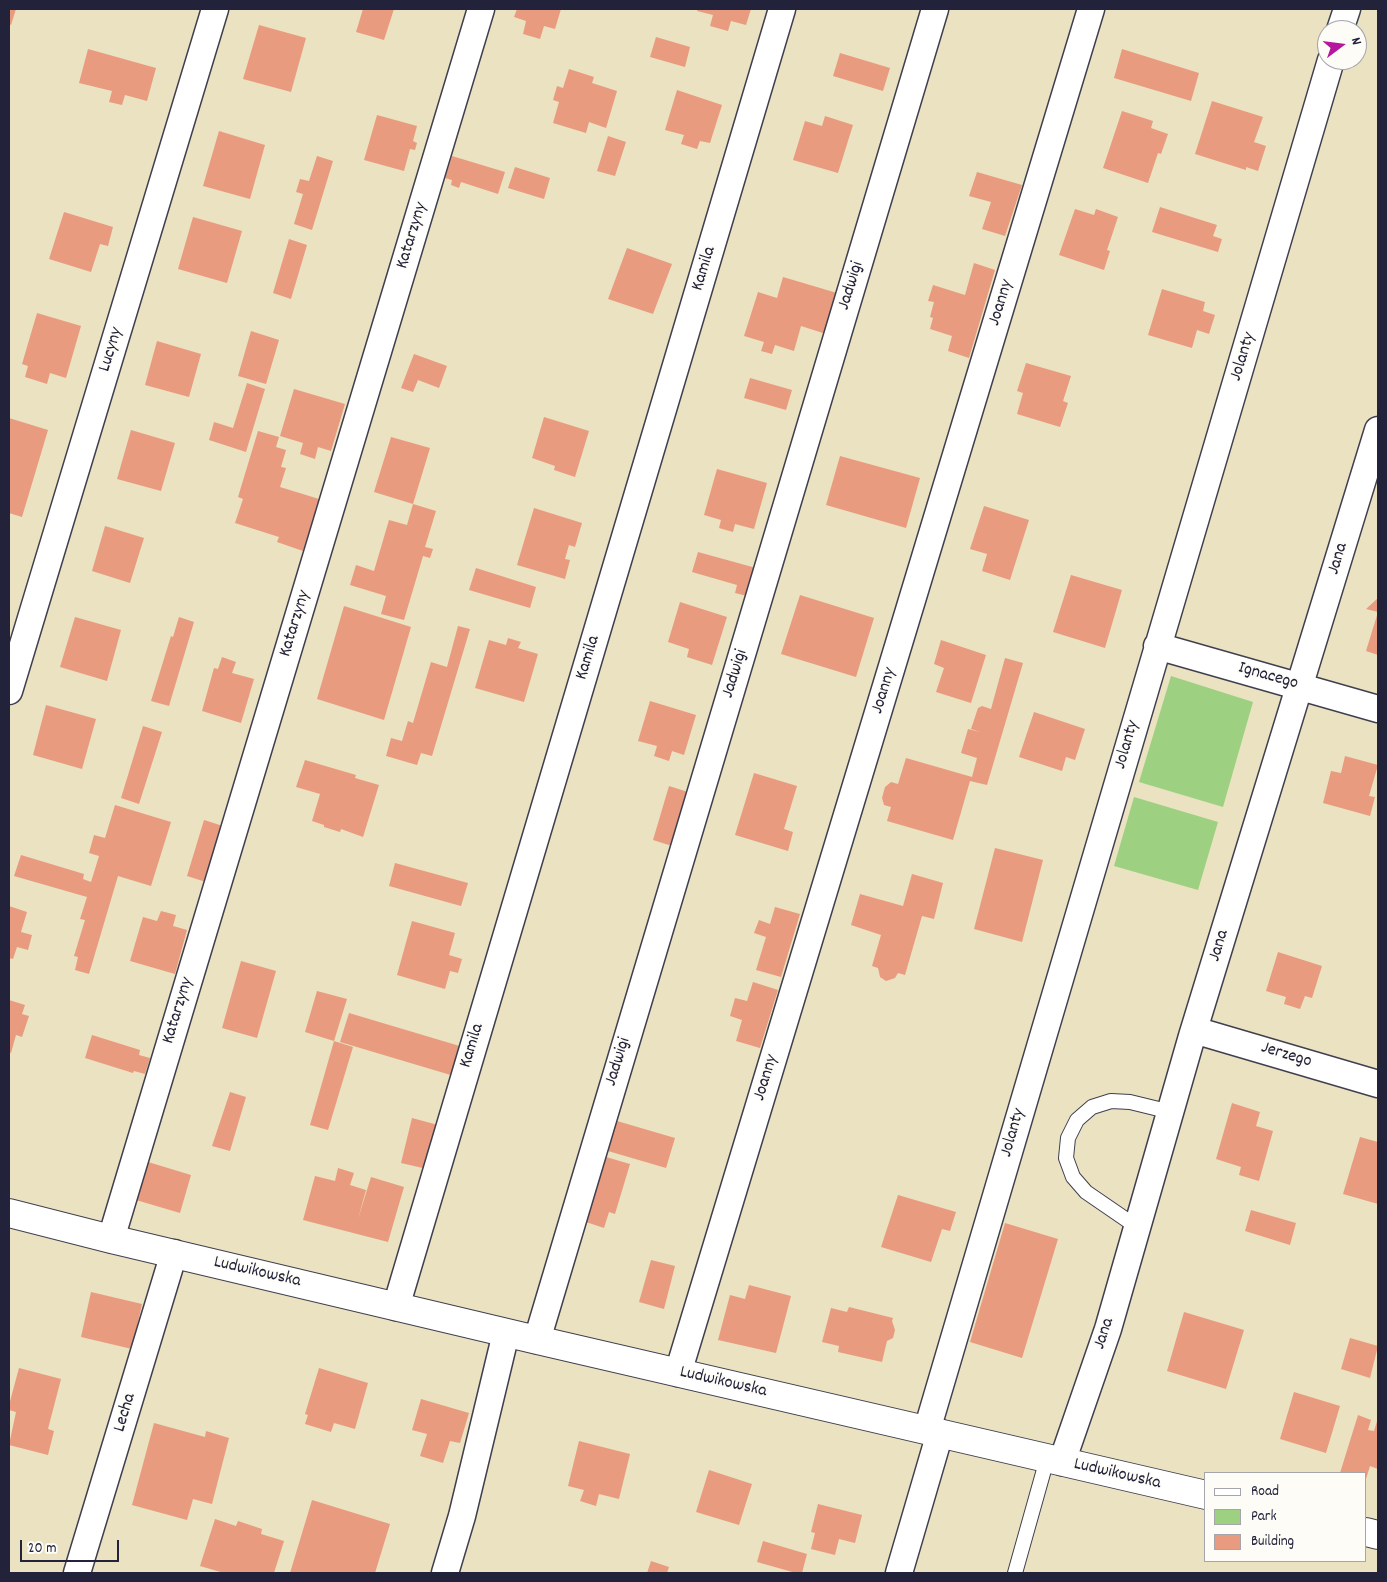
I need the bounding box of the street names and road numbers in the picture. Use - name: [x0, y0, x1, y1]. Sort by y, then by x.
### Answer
- street label: Katarzyny: [393, 200, 433, 272]
- street label: Kamila: [688, 244, 722, 294]
- street label: Jadwigi: [834, 259, 870, 313]
- street label: Joanny: [985, 277, 1019, 329]
- street label: Lucyny: [95, 325, 129, 375]
- street label: Jolanty: [1226, 330, 1262, 384]
- street label: Jana: [1324, 541, 1354, 577]
- street label: Katarzyny: [276, 588, 316, 660]
- street label: Kamila: [572, 633, 606, 683]
- street label: Jadwigi: [718, 647, 754, 701]
- street label: Ignacego: [1236, 658, 1300, 696]
- street label: Joanny: [868, 665, 902, 717]
- street label: Jolanty: [1111, 718, 1145, 772]
- street label: Jana: [1205, 928, 1235, 964]
- street label: Katarzyny: [159, 975, 199, 1047]
- street label: Kamila: [456, 1021, 490, 1071]
- street label: Jadwigi: [601, 1035, 637, 1089]
- street label: Jerzego: [1258, 1038, 1314, 1074]
- street label: Joanny: [750, 1052, 784, 1104]
- street label: Jolanty: [997, 1106, 1031, 1160]
- street label: Ludwikowska: [211, 1252, 303, 1294]
- street label: Jana: [1090, 1316, 1120, 1352]
- street label: Ludwikowska: [677, 1362, 769, 1404]
- street label: Lecha: [110, 1391, 142, 1435]
- street label: Ludwikowska: [1071, 1454, 1163, 1496]

